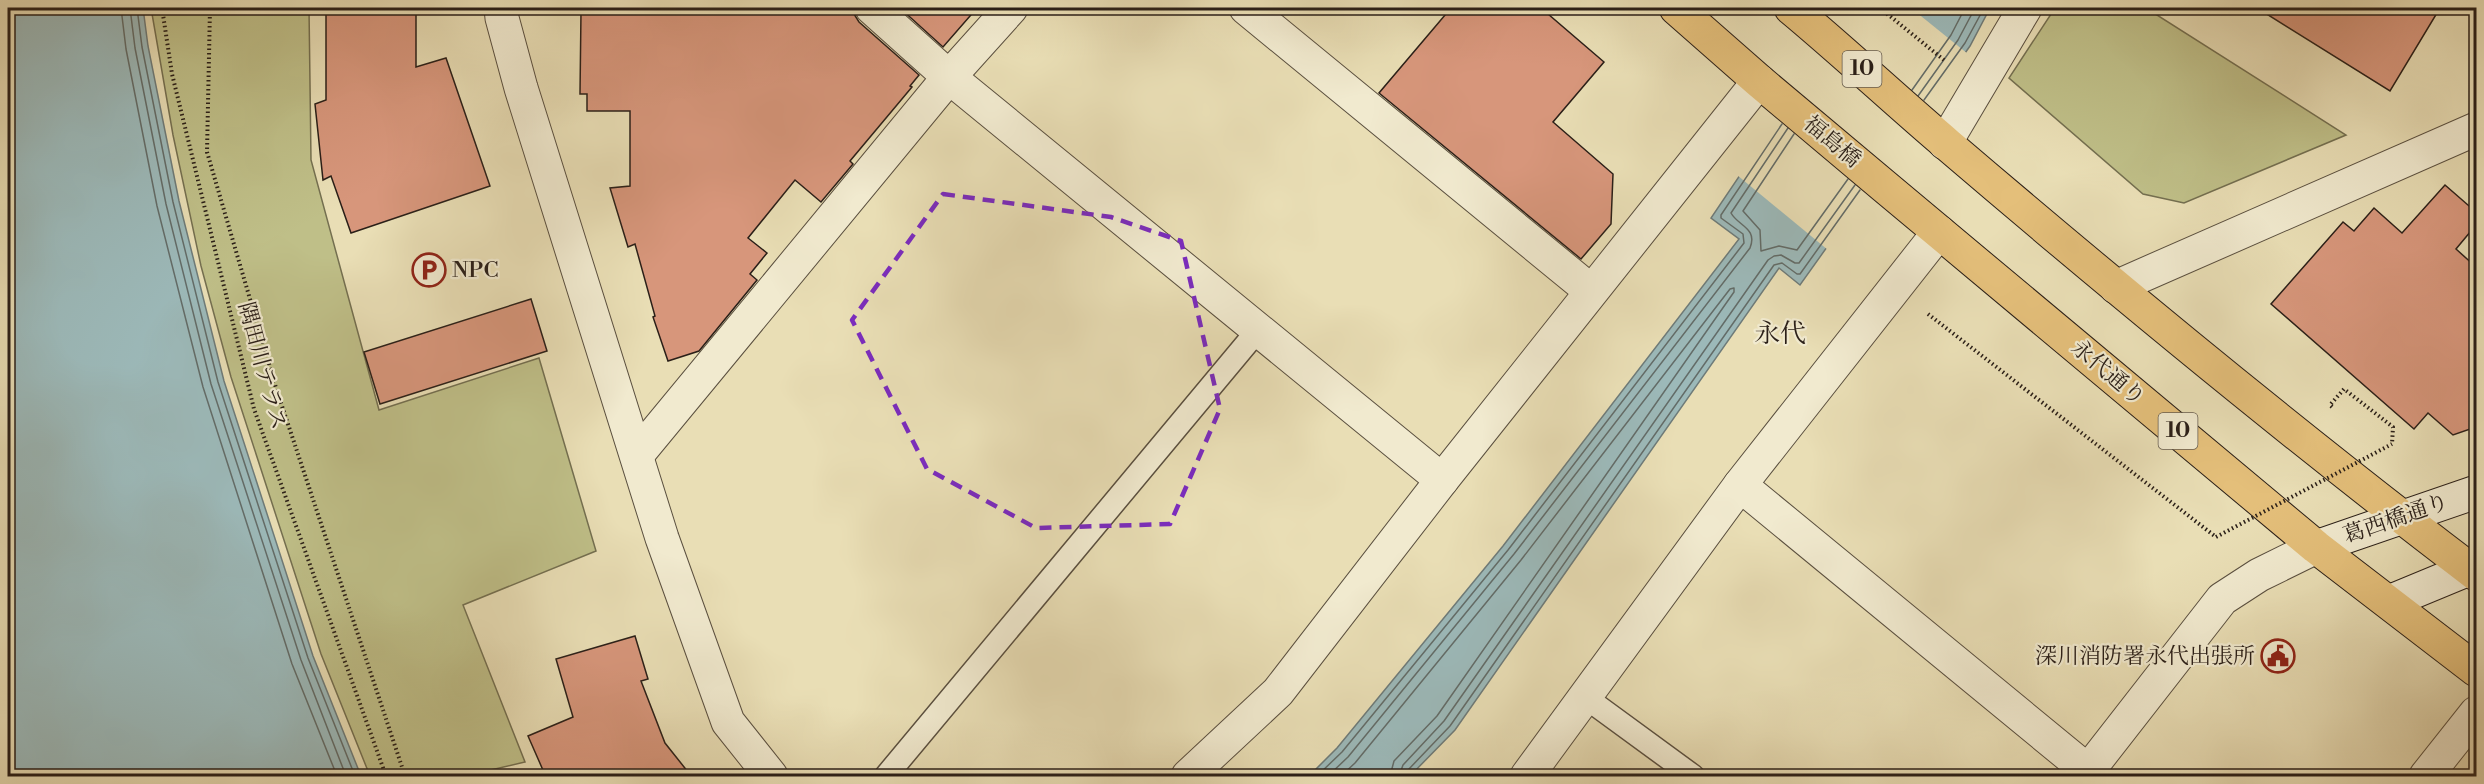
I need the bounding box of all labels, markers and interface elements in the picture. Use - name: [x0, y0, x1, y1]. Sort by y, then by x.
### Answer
- road number: 10: [1842, 51, 1882, 87]
- street label: 福島橋: [1798, 110, 1866, 174]
- parking icon: NPC: [411, 252, 447, 288]
- place label: NPC: [452, 257, 499, 284]
- street label: 隅田川テラス: [232, 299, 292, 433]
- district label: 永代: [1754, 318, 1806, 350]
- street label: 永代通り: [2066, 334, 2150, 412]
- road number: 10: [2158, 413, 2198, 449]
- street label: 葛西橋通り: [2340, 488, 2452, 550]
- public building icon: 深川消防署永代出張所: [2260, 638, 2296, 674]
- place label: 深川消防署永代出張所: [2035, 643, 2255, 670]

